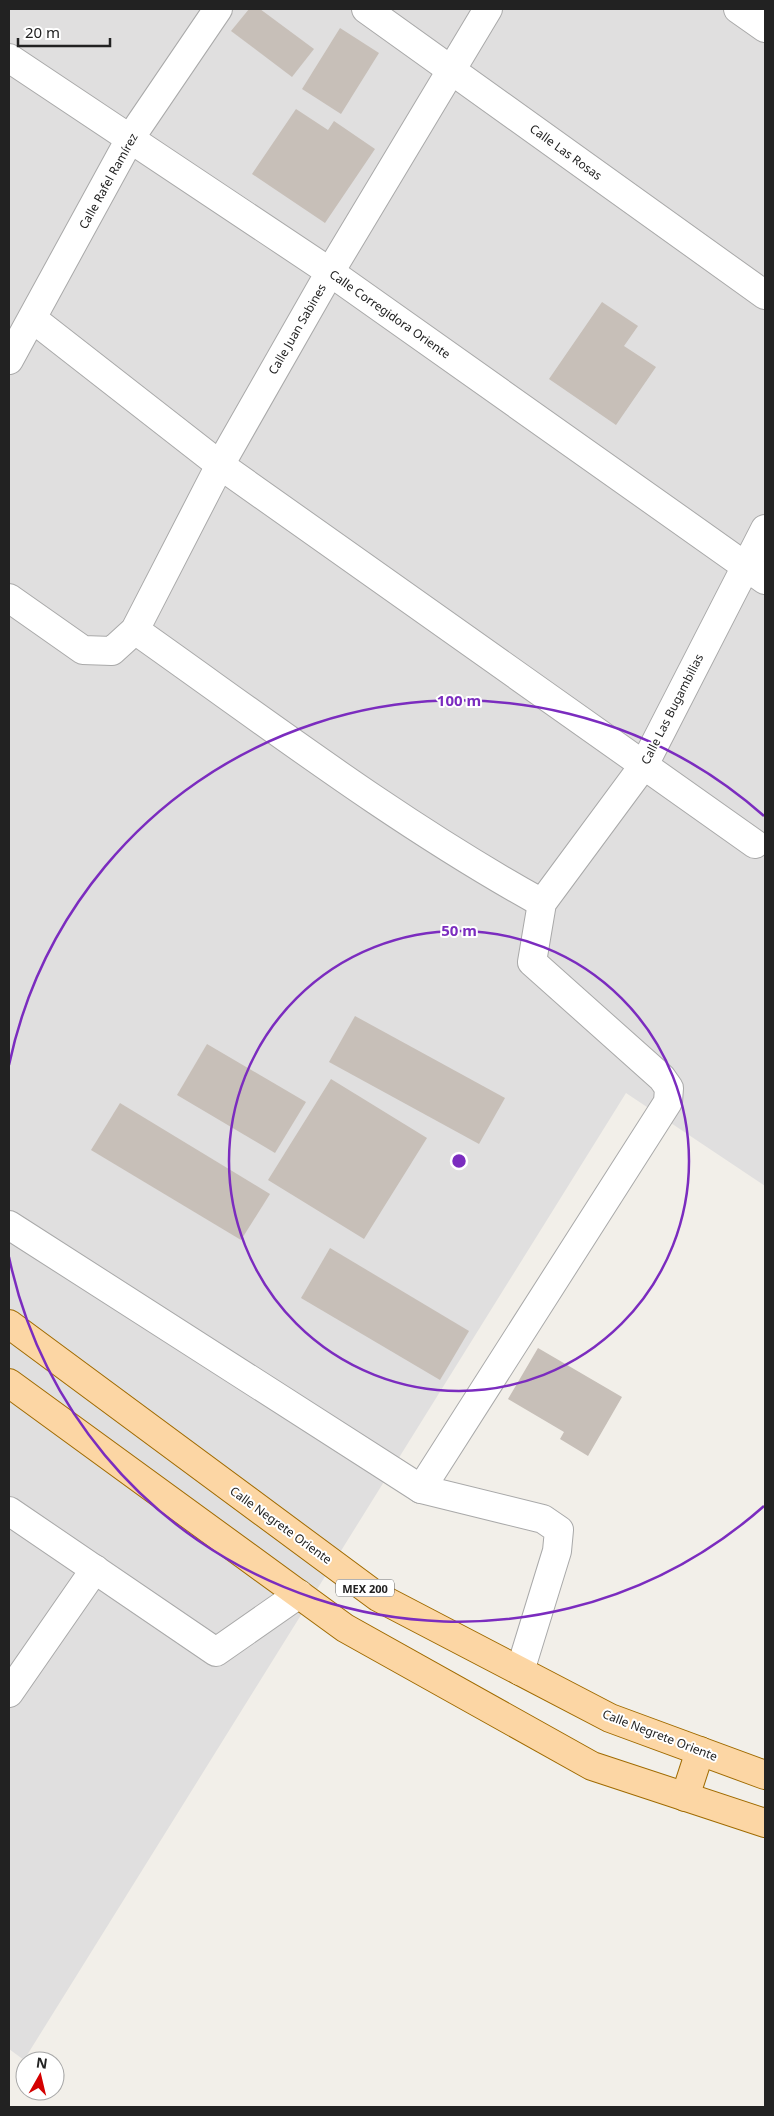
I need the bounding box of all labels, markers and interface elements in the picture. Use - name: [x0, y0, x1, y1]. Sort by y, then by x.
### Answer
- scale bar: [18, 15, 110, 47]
- text: 20 m: [25, 22, 60, 42]
- street label: Calle Las Rosas: [527, 120, 606, 184]
- street label: Calle Rafel Ramírez: [75, 130, 142, 232]
- street label: Calle Corregidora Oriente: [326, 266, 454, 362]
- street label: Calle Juan Sabines: [264, 280, 330, 377]
- street label: Calle Las Bugambilias: [637, 651, 707, 767]
- text: 100 m: [437, 690, 481, 710]
- text: 50 m: [441, 920, 477, 940]
- centre of rings: [450, 1152, 468, 1170]
- street label: Calle Negrete Oriente: [227, 1482, 336, 1568]
- road number: MEX 200: [336, 1580, 394, 1596]
- street label: Calle Negrete Oriente: [600, 1705, 720, 1765]
- north arrow: [15, 2051, 65, 2101]
- text: N: [35, 2052, 49, 2073]

